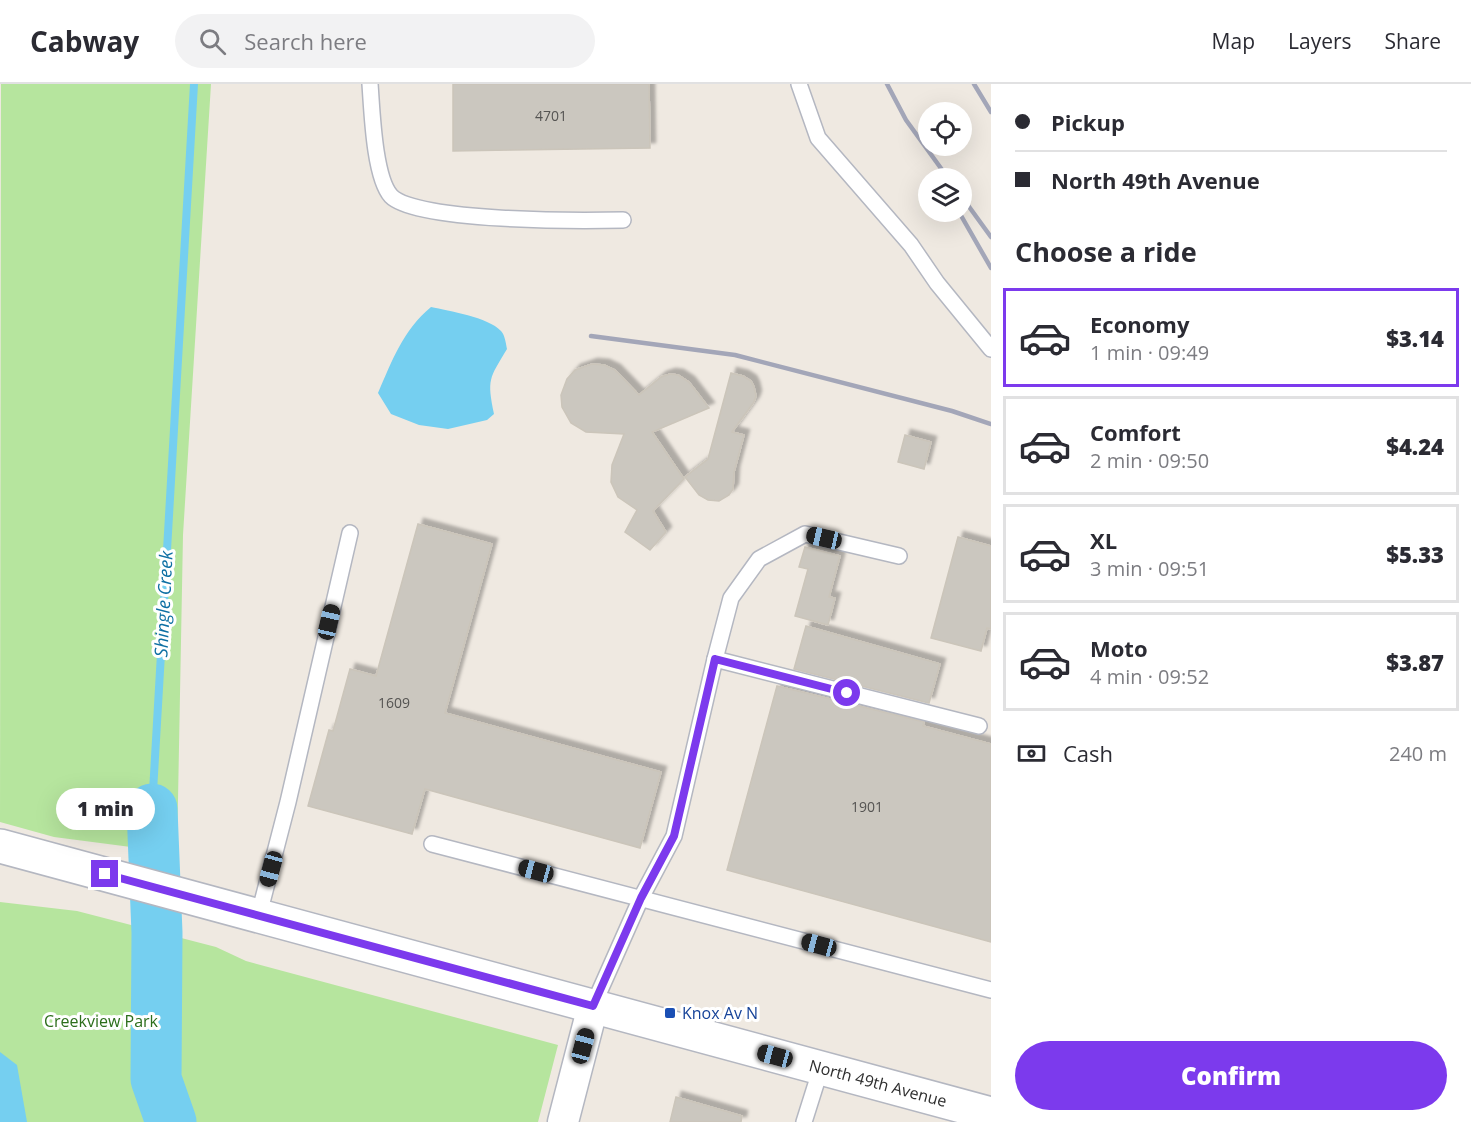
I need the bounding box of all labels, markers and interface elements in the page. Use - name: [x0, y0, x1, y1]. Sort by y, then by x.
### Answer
- search box: [175, 14, 595, 68]
- text: Cabway: [30, 22, 139, 60]
- icon: search: [196, 25, 229, 58]
- text: Search here: [244, 26, 367, 56]
- text: Map: [1212, 27, 1255, 55]
- text: Layers: [1288, 27, 1352, 55]
- text: Share: [1385, 27, 1441, 55]
- map controls: [918, 102, 972, 222]
- button: locate: [918, 102, 972, 156]
- house number: 4701: [535, 106, 567, 125]
- text: Pickup: [1051, 107, 1125, 137]
- text: North 49th Avenue: [1051, 165, 1260, 195]
- button: layers: [918, 168, 972, 222]
- text: Choose a ride: [1015, 233, 1197, 270]
- text: Economy: [1090, 309, 1189, 339]
- icon: car: [1018, 311, 1072, 365]
- text: $3.14: [1386, 323, 1444, 353]
- text: 1 min · 09:49: [1090, 339, 1209, 366]
- text: Comfort: [1090, 417, 1181, 447]
- icon: car: [1018, 419, 1072, 473]
- text: $4.24: [1386, 431, 1444, 461]
- text: 2 min · 09:50: [1090, 447, 1209, 474]
- car: [804, 525, 844, 551]
- text: XL: [1090, 525, 1117, 555]
- icon: car: [1018, 527, 1072, 581]
- text: $5.33: [1386, 539, 1444, 569]
- water label: Shingle Creek: [148, 549, 178, 658]
- text: 3 min · 09:51: [1090, 555, 1209, 582]
- car: [316, 602, 342, 642]
- text: Moto: [1090, 633, 1148, 663]
- icon: car: [1018, 635, 1072, 689]
- text: $3.87: [1386, 647, 1444, 677]
- text: 4 min · 09:52: [1090, 663, 1209, 690]
- route start: [833, 679, 860, 706]
- house number: 1609: [378, 693, 410, 712]
- icon: cash: [1015, 737, 1048, 770]
- text: Cash: [1063, 738, 1113, 768]
- text: 240 m: [1389, 740, 1447, 767]
- callout: 1 min: [56, 787, 154, 829]
- text: 1 min: [77, 795, 134, 822]
- house number: 1901: [851, 797, 883, 816]
- car: [258, 849, 284, 889]
- car: [516, 858, 556, 884]
- route end: [91, 860, 118, 887]
- car: [799, 932, 839, 958]
- place label: Knox Av N: [682, 1002, 758, 1024]
- marker: Knox Av N: [663, 1006, 677, 1020]
- park label: Creekview Park: [44, 1010, 159, 1032]
- car: [570, 1026, 596, 1066]
- button: Confirm: [1015, 1041, 1447, 1110]
- car: [755, 1043, 795, 1069]
- street label: North 49th Avenue: [807, 1054, 949, 1112]

